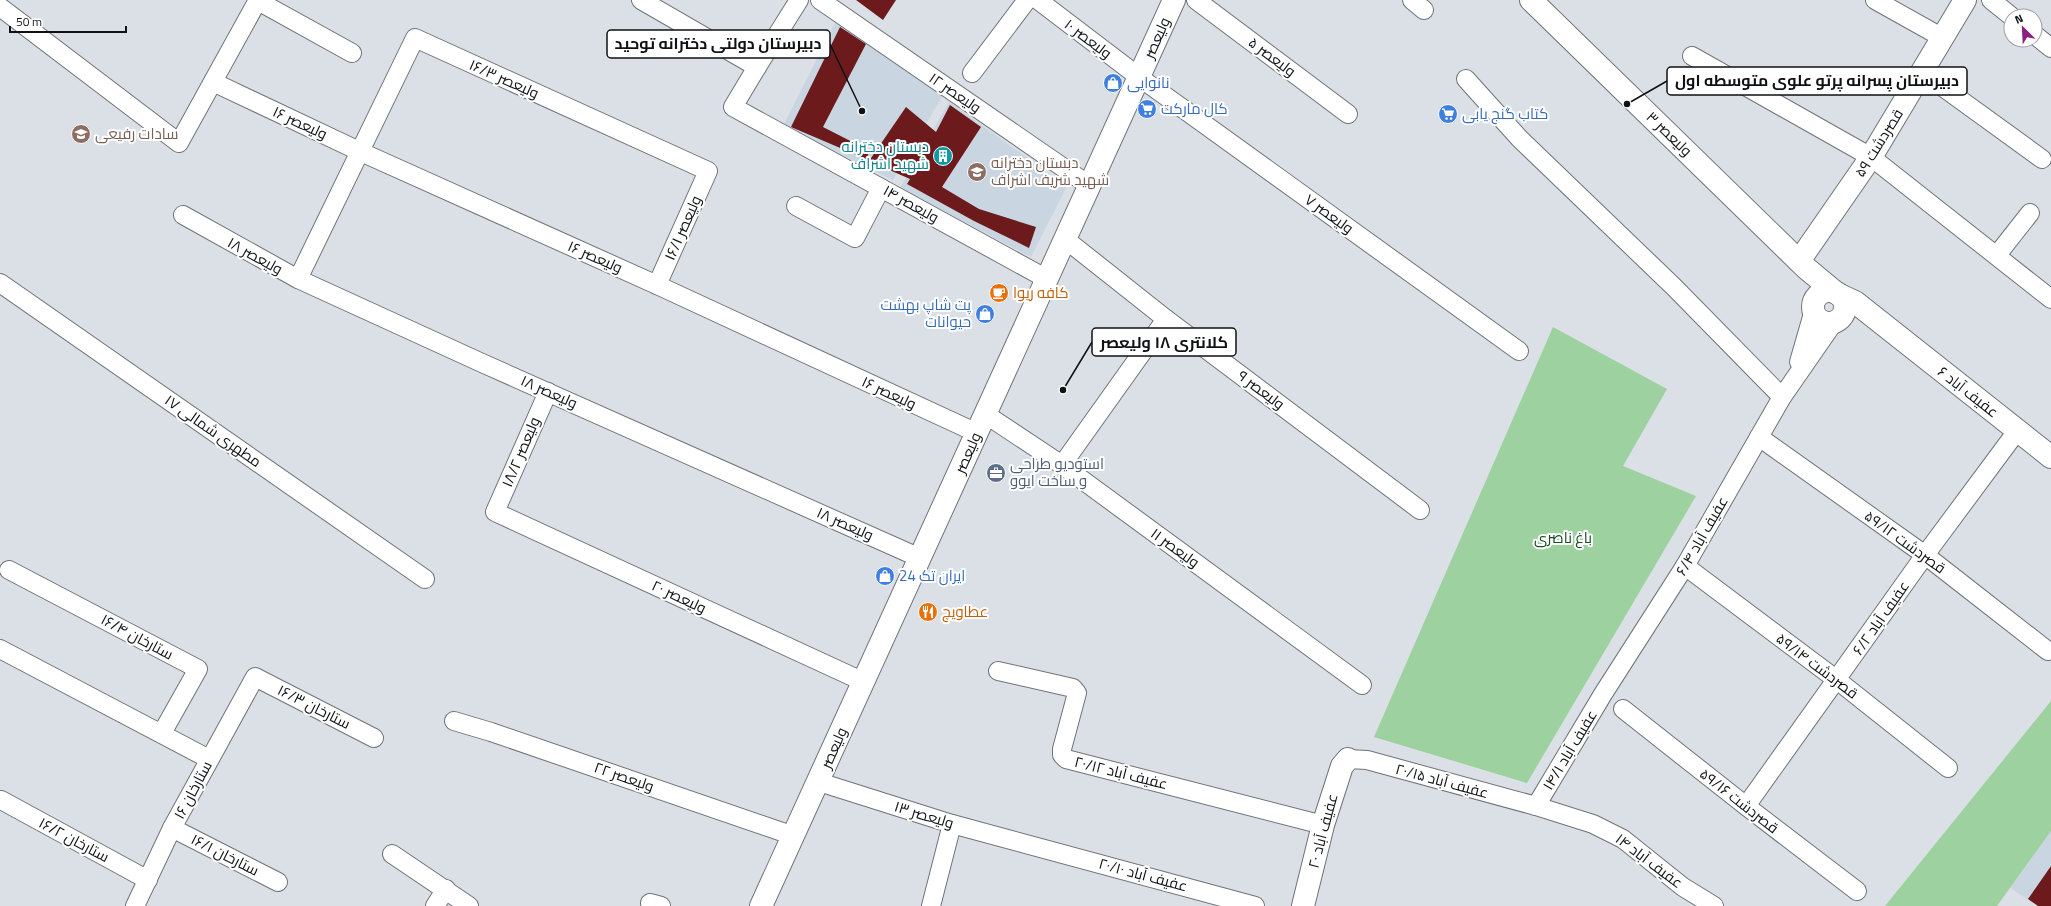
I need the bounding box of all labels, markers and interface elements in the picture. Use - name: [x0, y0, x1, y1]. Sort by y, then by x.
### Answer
- scale bar: [10, 8, 126, 34]
- north arrow: [2003, 8, 2043, 48]
- text: N: [2012, 10, 2026, 28]
- text: 50 m: [16, 12, 42, 31]
- street label: ۱۰ ولیعصر: [1060, 13, 1117, 64]
- street label: ولیعصر: [1137, 13, 1176, 63]
- callout: دبیرستان دولتی دخترانه توحید: [607, 30, 830, 58]
- text: دبیرستان دولتی دخترانه توحید: [615, 31, 821, 55]
- street label: ۵ ولیعصر: [1244, 31, 1301, 82]
- street label: ۱۶/۳ ولیعصر: [466, 53, 543, 104]
- street label: ۱۲ ولیعصر: [924, 67, 986, 119]
- callout: دبیرستان پسرانه پرتو علوی متوسطه اول: [1667, 67, 1967, 95]
- text: دبیرستان پسرانه پرتو علوی متوسطه اول: [1675, 68, 1959, 92]
- place label: نانوایی: [1127, 71, 1169, 94]
- shop icon: نانوایی: [1102, 72, 1124, 94]
- place label: کال مارکت: [1161, 97, 1228, 120]
- supermarket icon: کال مارکت: [1136, 98, 1158, 120]
- street label: ۱۶ ولیعصر: [269, 100, 331, 145]
- place label: کتاب گنج یابی: [1462, 102, 1548, 125]
- supermarket icon: کتاب گنج یابی: [1437, 103, 1459, 125]
- street label: ۵۹ قصردشت: [1848, 104, 1909, 182]
- street label: ۳ ولیعصر: [1641, 106, 1698, 162]
- place label: سادات رفیعی: [95, 122, 179, 145]
- school or university icon: سادات رفیعی: [70, 123, 92, 145]
- place label: دبستان دخترانه شهید اشراف: [842, 135, 929, 175]
- building icon: دبستان دخترانه شهید اشراف: [932, 145, 954, 167]
- place label: دبستان دخترانه شهید شریف اشراف: [991, 151, 1109, 191]
- school or university icon: دبستان دخترانه شهید شریف اشراف: [966, 161, 988, 183]
- street label: ۱۴ ولیعصر: [879, 179, 943, 228]
- street label: ۷ ولیعصر: [1300, 188, 1359, 239]
- street label: ۱۶/۱ ولیعصر: [658, 192, 707, 264]
- street label: ۱۸ ولیعصر: [223, 231, 287, 280]
- street label: ۱۶ ولیعصر: [564, 234, 626, 279]
- place label: کافه ریوا: [1013, 281, 1069, 304]
- cafe icon: کافه ریوا: [988, 282, 1010, 304]
- place label: پت شاپ بهشت حیوانات: [880, 293, 971, 333]
- shop icon: پت شاپ بهشت حیوانات: [974, 303, 996, 325]
- callout: کلانتری ۱۸ ولیعصر: [1092, 328, 1236, 356]
- text: کلانتری ۱۸ ولیعصر: [1099, 330, 1228, 354]
- street label: عفیف آباد ۶: [1933, 360, 2004, 423]
- street label: ۹ ولیعصر: [1233, 364, 1290, 415]
- street label: ۱۸ ولیعصر: [517, 369, 581, 414]
- street label: ۱۶ ولیعصر: [858, 370, 920, 415]
- street label: ۱۷ مطهری شمالی: [160, 389, 266, 473]
- street label: ۱۸/۲ ولیعصر: [495, 413, 546, 491]
- street label: ولیعصر: [948, 428, 987, 478]
- place label: استودیو طراحی و ساخت ایوو: [1010, 452, 1104, 492]
- office icon: استودیو طراحی و ساخت ایوو: [985, 462, 1007, 484]
- street label: عفیف آباد ۶/۴: [1670, 492, 1734, 580]
- street label: ۱۸ ولیعصر: [813, 501, 877, 546]
- street label: ۵۹/۱۲ قصردشت: [1860, 504, 1951, 579]
- street label: ۱۱ ولیعصر: [1146, 522, 1205, 573]
- park label: باغ ناصری: [1534, 526, 1592, 549]
- place label: ایران تک 24: [899, 564, 965, 587]
- shop icon: ایران تک 24: [874, 565, 896, 587]
- street label: ۲۰ ولیعصر: [648, 574, 710, 619]
- street label: عفیف آباد ۶/۲: [1846, 576, 1915, 660]
- place label: عطاویچ: [942, 600, 988, 623]
- restaurant icon: عطاویچ: [917, 601, 939, 623]
- street label: ۱۶/۴ ستارخان: [97, 608, 178, 665]
- street label: ۵۹/۱۴ قصردشت: [1771, 627, 1863, 704]
- street label: ۱۶/۳ ستارخان: [274, 678, 355, 735]
- street label: عفیف آباد ۱۴/۱: [1536, 705, 1603, 794]
- street label: ولیعصر: [814, 723, 853, 773]
- street label: عفیف آباد ۲۰/۱۲: [1072, 750, 1170, 795]
- street label: ۲۲ ولیعصر: [591, 756, 657, 798]
- street label: ۱۶ ستارخان: [168, 757, 218, 823]
- street label: عفیف آباد ۲۰/۱۵: [1393, 757, 1491, 804]
- street label: ۵۹/۱۶ قصردشت: [1695, 762, 1784, 839]
- street label: عفیف آباد ۲۰: [1301, 791, 1344, 871]
- street label: ۱۳ ولیعصر: [892, 795, 957, 834]
- street label: ۱۶/۲ ستارخان: [35, 811, 114, 868]
- street label: عفیف آباد ۱۴: [1611, 827, 1688, 894]
- street label: ۱۶/۱ ستارخان: [187, 828, 263, 882]
- street label: عفیف آباد ۲۰/۱۰: [1096, 852, 1190, 897]

